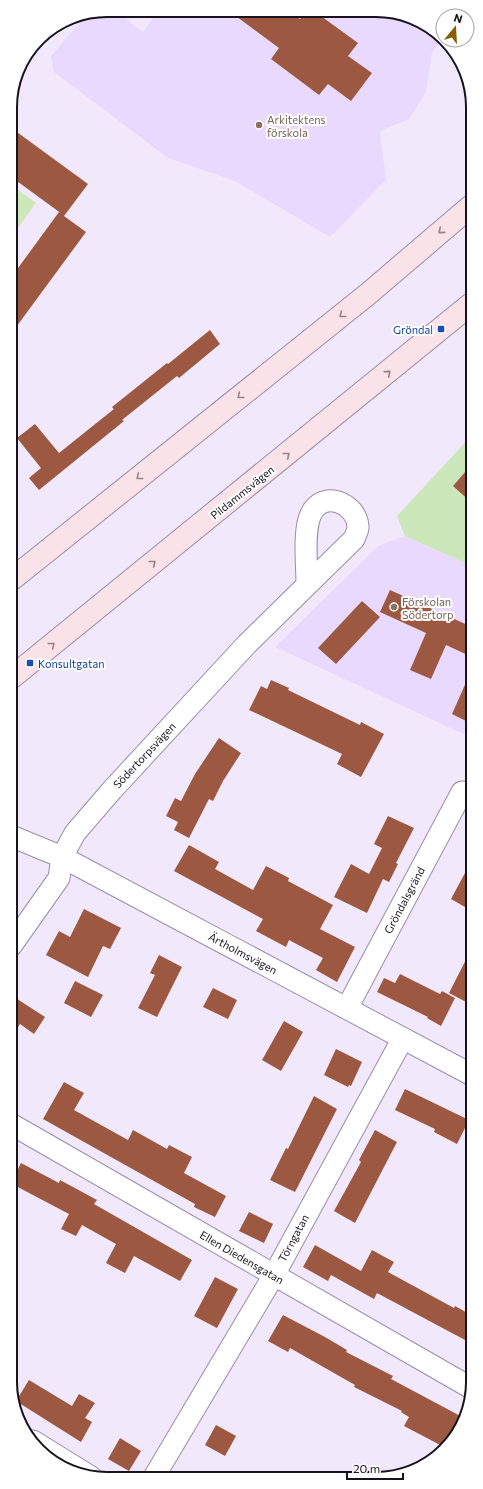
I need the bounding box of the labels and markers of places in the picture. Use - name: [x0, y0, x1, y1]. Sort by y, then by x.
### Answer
- place label: Arkitektens förskola: [267, 113, 326, 139]
- marker: Arkitektens förskola: [254, 120, 264, 130]
- place label: Gröndal: [393, 323, 433, 336]
- marker: Gröndal: [436, 324, 446, 334]
- place label: Förskolan Södertorp: [402, 595, 453, 621]
- marker: Förskolan Södertorp: [389, 602, 399, 612]
- place label: Konsultgatan: [38, 657, 105, 670]
- marker: Konsultgatan: [25, 658, 35, 668]

